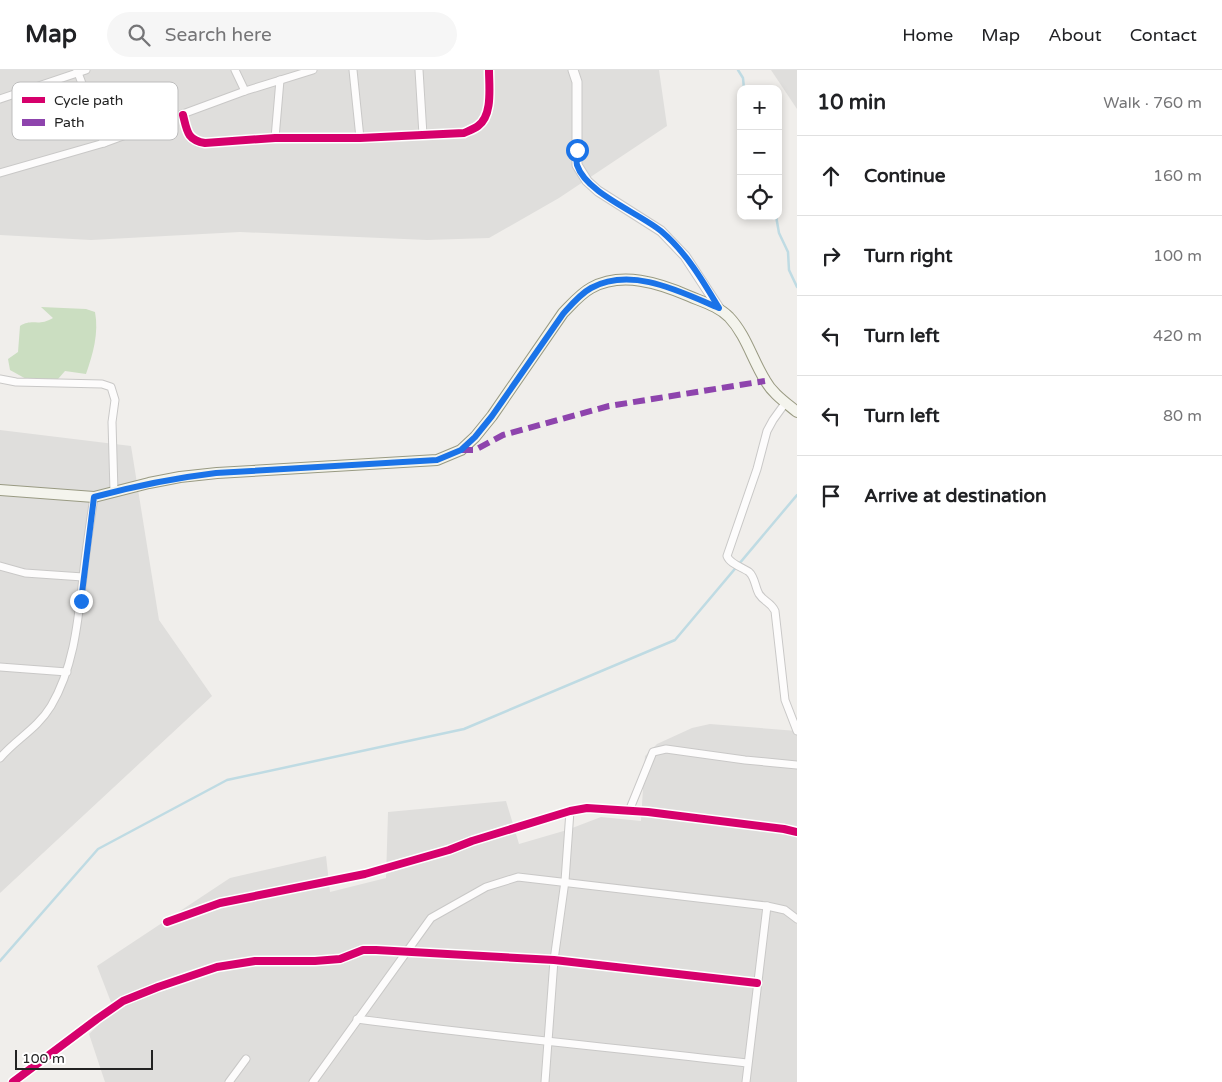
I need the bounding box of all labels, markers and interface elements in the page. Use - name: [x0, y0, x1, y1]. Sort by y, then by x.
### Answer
- search box: [107, 12, 457, 57]
- text: Map: [25, 20, 77, 49]
- icon: search: [125, 21, 153, 49]
- text: Search here: [165, 24, 272, 46]
- text: Home: [902, 24, 953, 46]
- text: Map: [981, 24, 1020, 46]
- text: About: [1048, 24, 1102, 46]
- text: Contact: [1130, 24, 1197, 46]
- legend: [12, 82, 178, 140]
- map controls: [737, 85, 782, 220]
- button: +: [737, 85, 782, 130]
- text: 10 min: [817, 90, 886, 115]
- text: Cycle path: [54, 92, 123, 109]
- text: Walk · 760 m: [1103, 93, 1202, 113]
- text: Path: [54, 114, 85, 131]
- button: −: [737, 130, 782, 175]
- route start: [566, 139, 589, 162]
- icon: ahead: [817, 162, 845, 190]
- text: Continue: [864, 165, 946, 187]
- text: 160 m: [1153, 166, 1202, 186]
- button: locate: [737, 175, 782, 220]
- icon: right: [817, 242, 845, 270]
- text: Turn right: [864, 245, 952, 267]
- text: 100 m: [1153, 246, 1202, 266]
- icon: left: [817, 322, 845, 350]
- text: Turn left: [864, 325, 940, 347]
- text: 420 m: [1153, 326, 1202, 346]
- icon: left: [817, 402, 845, 430]
- text: Turn left: [864, 405, 940, 427]
- text: 80 m: [1163, 406, 1202, 426]
- icon: arrive: [817, 482, 845, 510]
- text: Arrive at destination: [864, 485, 1047, 507]
- route end: [70, 590, 93, 613]
- scale bar: [15, 1047, 152, 1070]
- text: 100 m: [22, 1050, 65, 1067]

